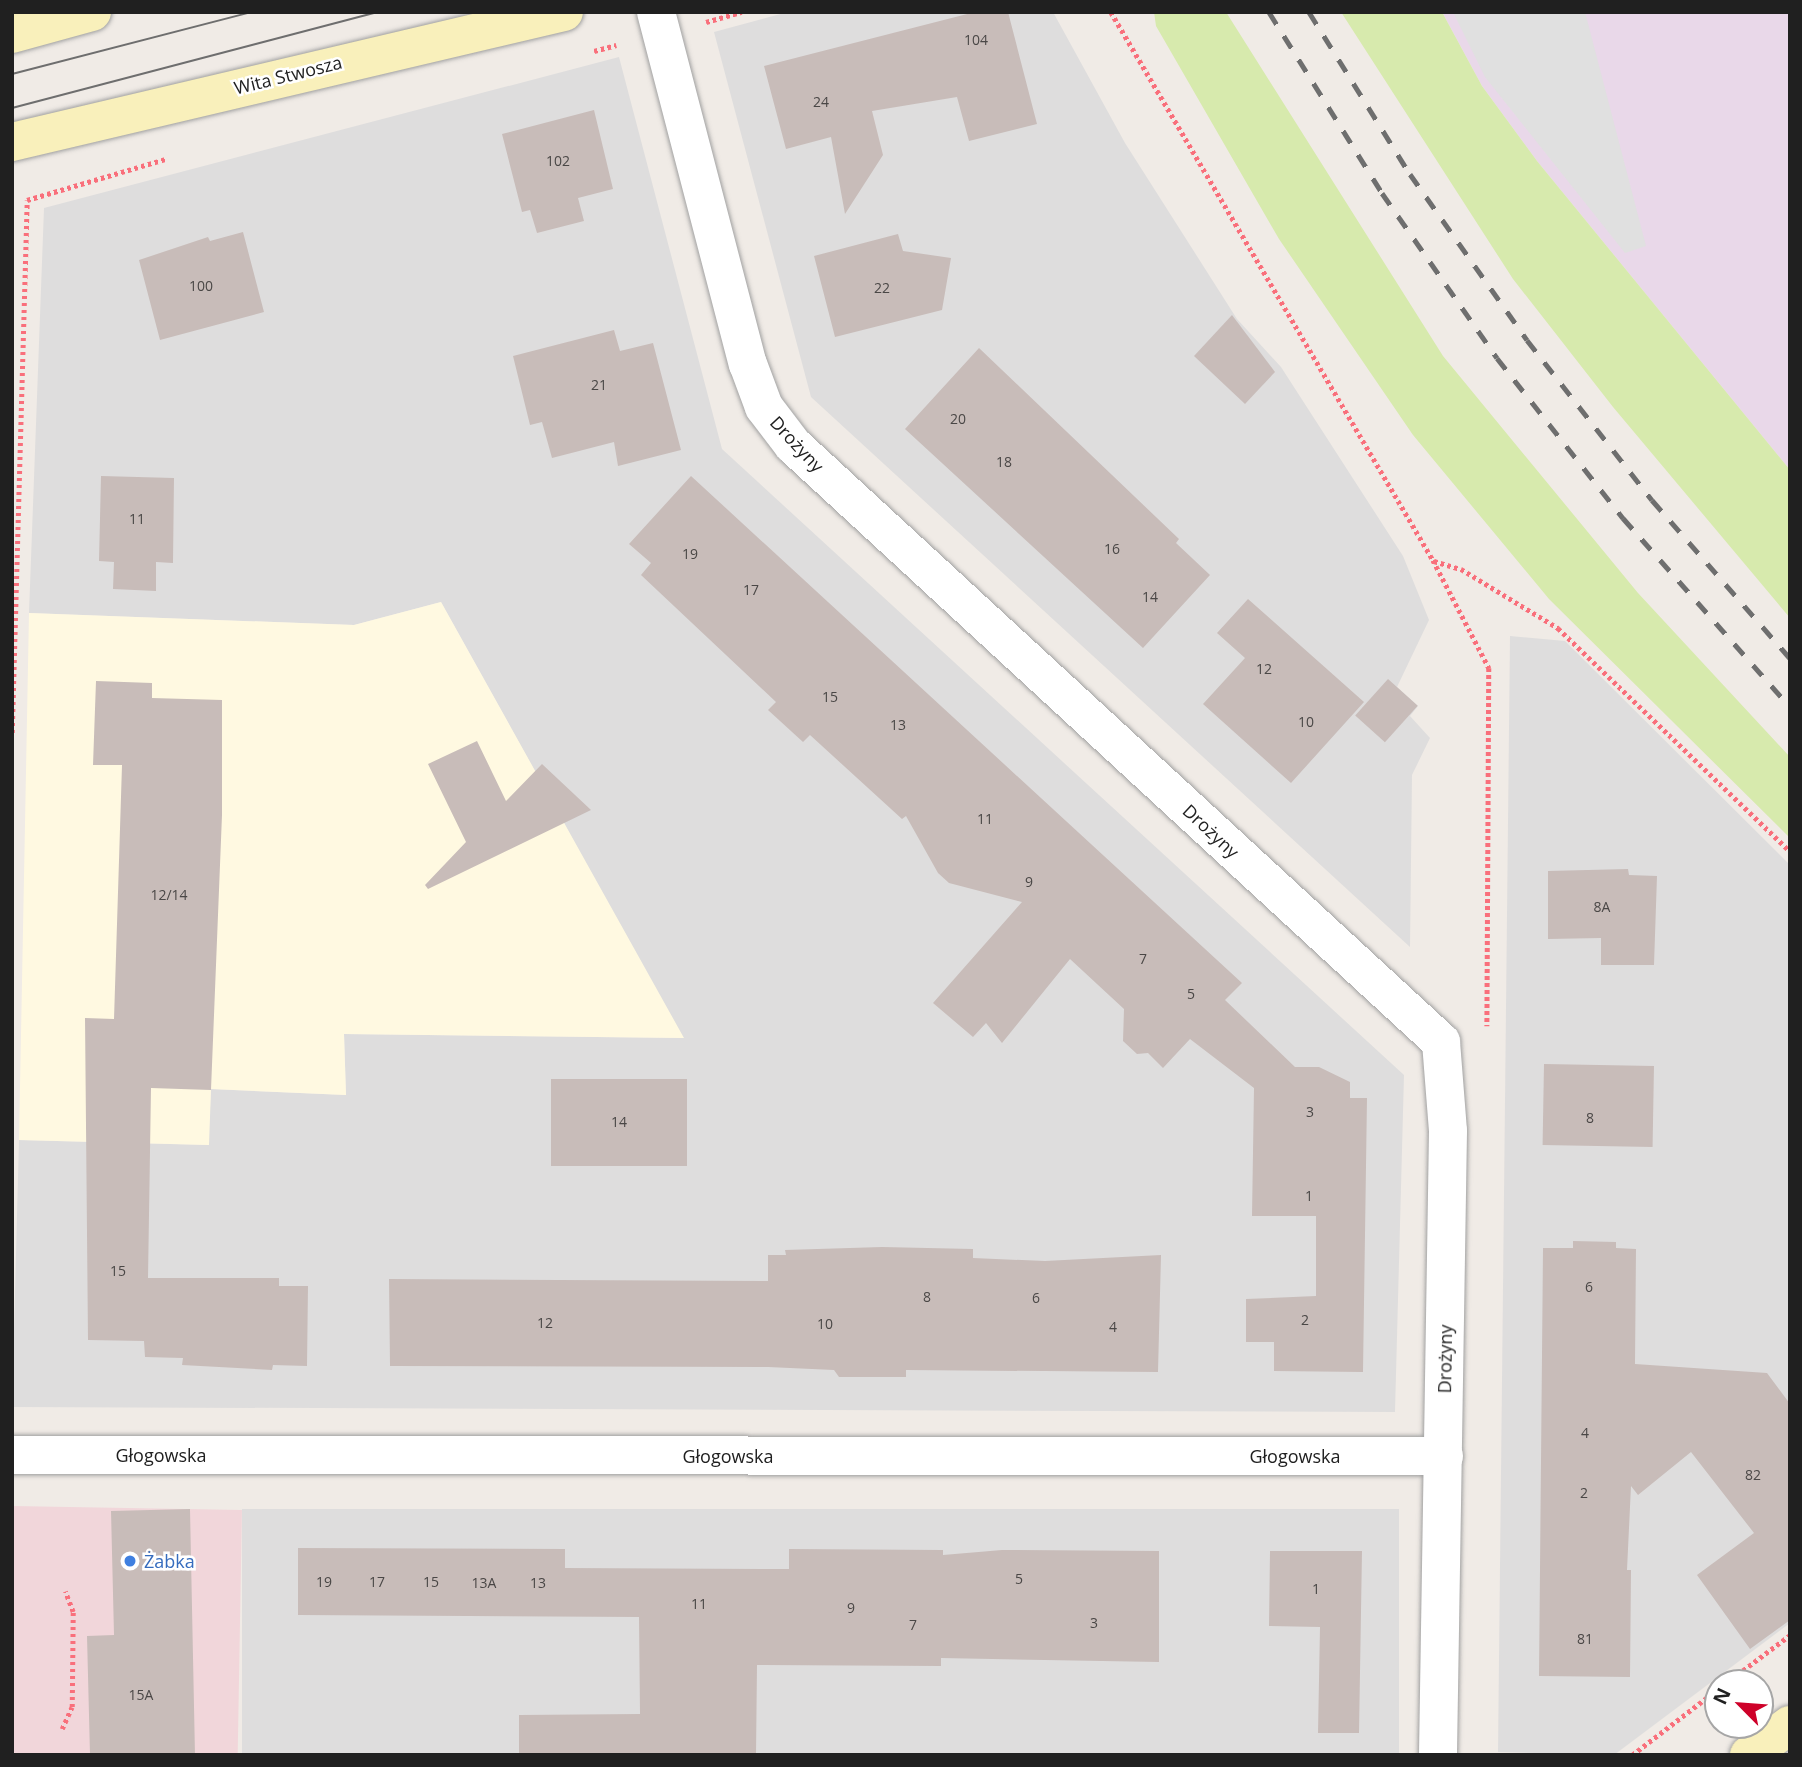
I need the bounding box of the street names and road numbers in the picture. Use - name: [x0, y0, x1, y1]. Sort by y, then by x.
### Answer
- street label: Wita Stwosza: [232, 51, 344, 99]
- street label: Drożyny: [766, 411, 828, 477]
- street label: Drożyny: [1178, 800, 1244, 862]
- street label: Drożyny: [1434, 1324, 1456, 1394]
- street label: Głogowska: [115, 1444, 207, 1466]
- street label: Głogowska: [682, 1445, 774, 1467]
- street label: Głogowska: [1249, 1445, 1341, 1467]

